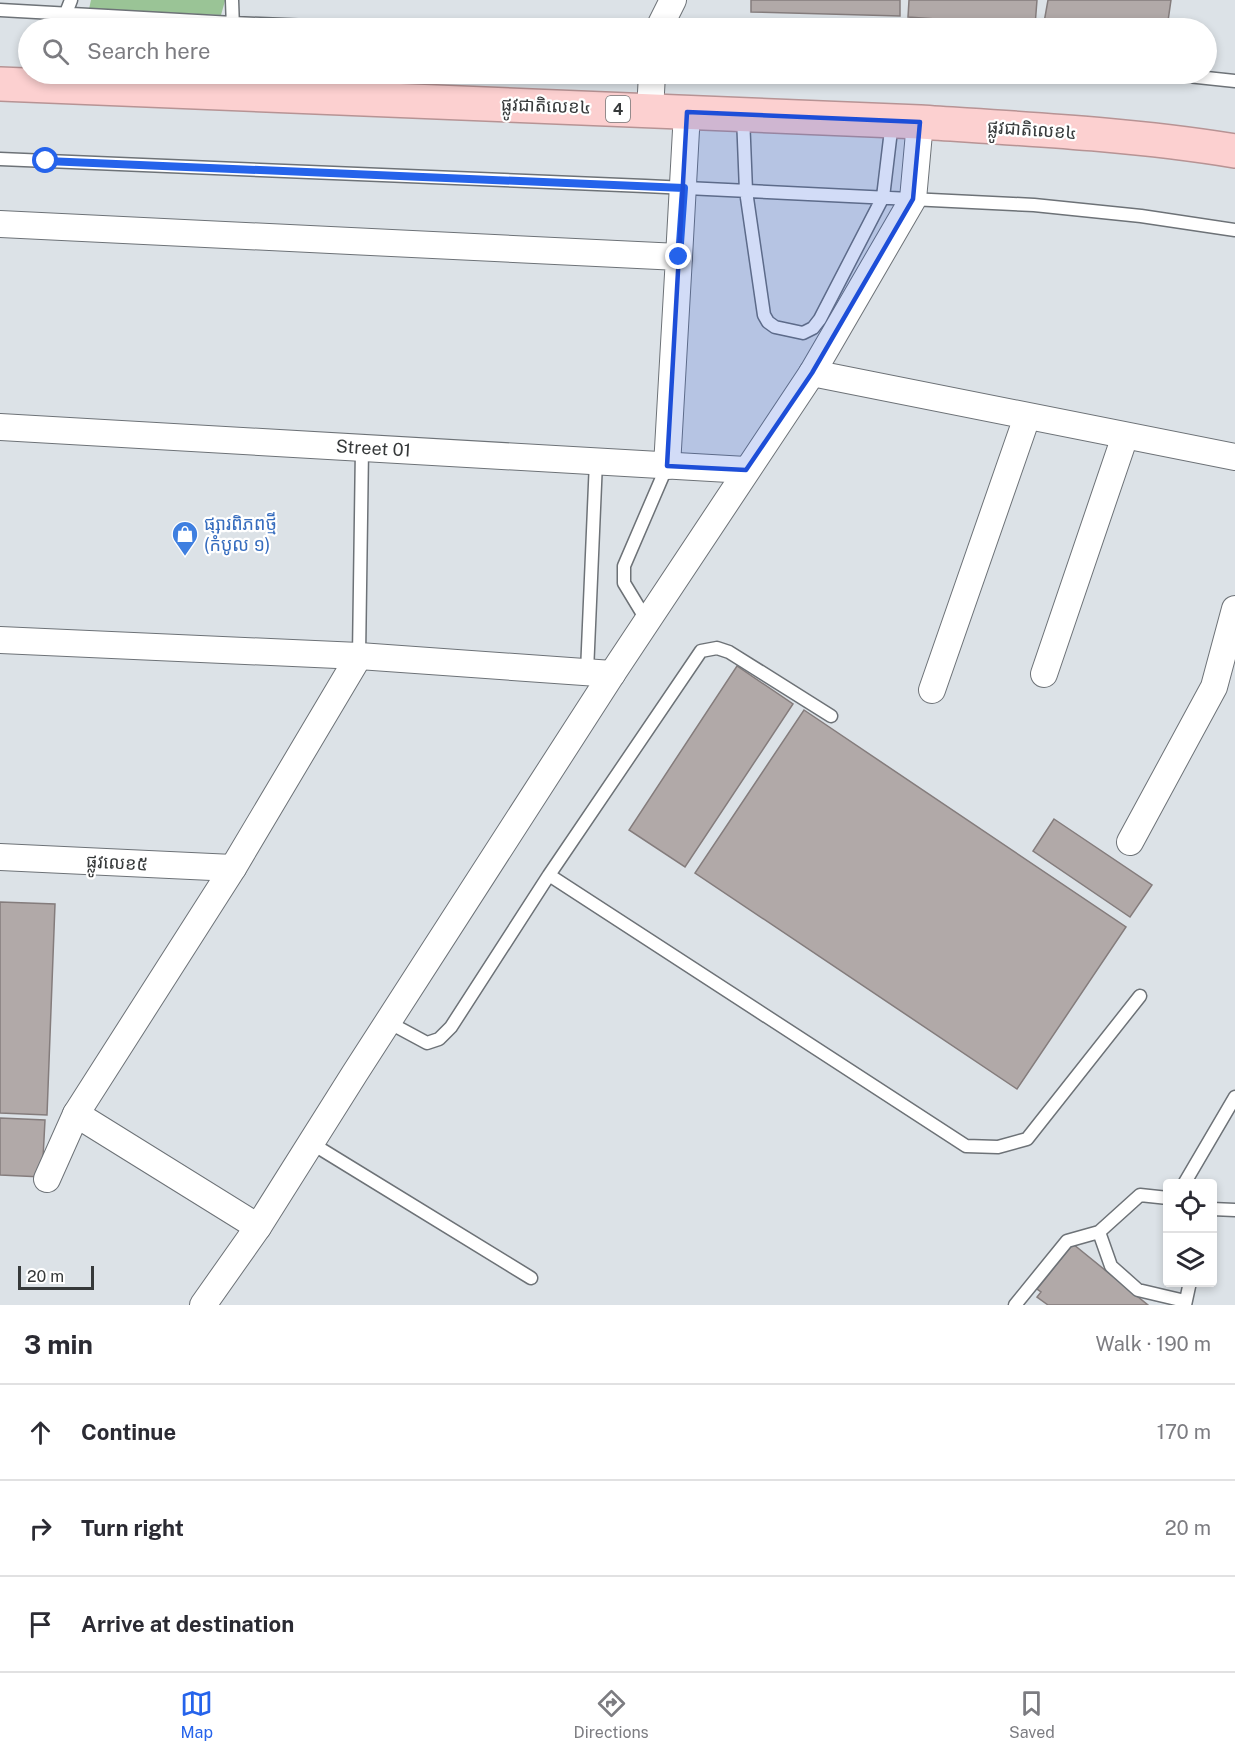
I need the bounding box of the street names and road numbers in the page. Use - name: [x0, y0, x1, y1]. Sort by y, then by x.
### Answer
- street label: ផ្លូវជាតិលេខ៤: [500, 93, 591, 124]
- road number: 4: [606, 96, 630, 122]
- street label: ផ្លូវជាតិលេខ៤: [986, 116, 1078, 149]
- street label: Street 01: [335, 435, 412, 461]
- street label: ផ្លូវលេខ៥: [85, 850, 149, 881]

